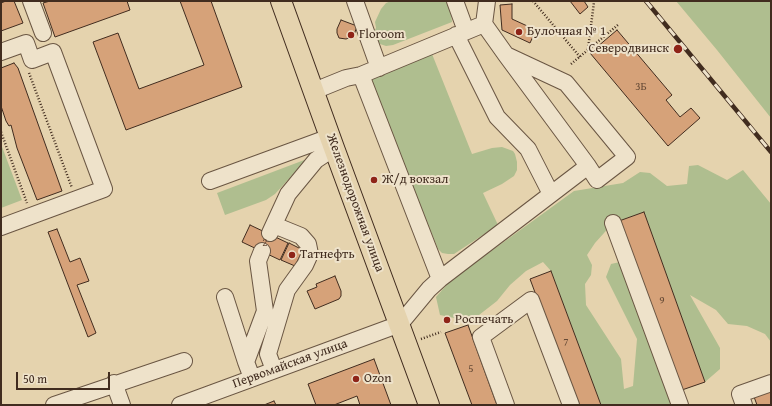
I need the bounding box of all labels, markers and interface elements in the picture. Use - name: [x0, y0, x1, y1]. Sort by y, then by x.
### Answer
- place label: Булочная № 1: [527, 24, 606, 40]
- place label: Floroom: [359, 27, 405, 43]
- marker: Булочная № 1: [514, 27, 524, 37]
- marker: Floroom: [346, 30, 356, 40]
- place label: Северодвинск: [588, 41, 669, 57]
- marker: Северодвинск: [672, 43, 684, 55]
- house number: 3Б: [635, 80, 647, 94]
- street label: Железнодорожная улица: [323, 132, 387, 274]
- place label: Ж/д вокзал: [382, 172, 448, 188]
- marker: Ж/д вокзал: [369, 175, 379, 185]
- house number: 2: [262, 236, 268, 250]
- place label: Татнефть: [300, 247, 355, 263]
- marker: Татнефть: [287, 250, 297, 260]
- house number: 9: [659, 294, 665, 308]
- place label: Роспечать: [455, 312, 513, 328]
- marker: Роспечать: [442, 315, 452, 325]
- house number: 7: [563, 335, 569, 349]
- street label: Первомайская улица: [230, 336, 350, 392]
- house number: 5: [468, 362, 474, 376]
- scale bar: [18, 364, 112, 390]
- text: 50 m: [23, 370, 47, 387]
- place label: Ozon: [364, 371, 392, 387]
- marker: Ozon: [351, 374, 361, 384]

